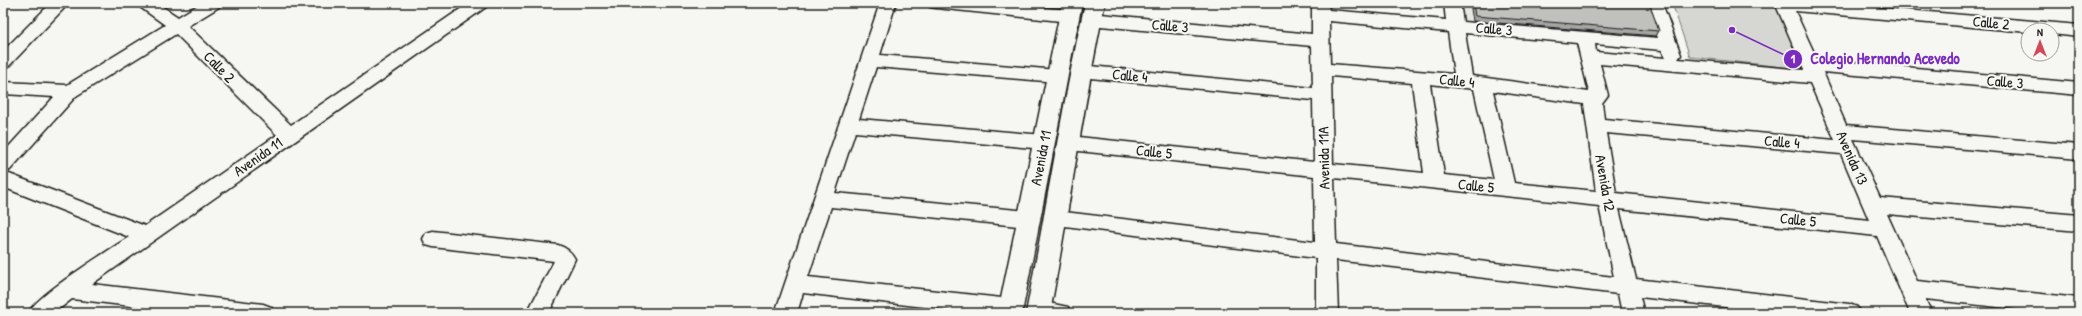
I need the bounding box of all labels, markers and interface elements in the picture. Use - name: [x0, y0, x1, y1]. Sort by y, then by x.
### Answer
- street label: Calle 2: [1972, 10, 2010, 35]
- street label: Calle 3: [1151, 13, 1190, 38]
- street label: Calle 3: [1475, 16, 1514, 41]
- north arrow: [2020, 22, 2060, 62]
- text: N: [2037, 25, 2043, 39]
- callout: Colegio Hernando Acevedo: [1783, 45, 1968, 73]
- street label: Calle 2: [199, 46, 240, 87]
- text: Colegio Hernando Acevedo: [1810, 47, 1960, 70]
- text: 1: [1791, 50, 1796, 67]
- street label: Calle 4: [1111, 63, 1149, 88]
- street label: Calle 4: [1438, 68, 1476, 93]
- street label: Calle 3: [1986, 69, 2025, 94]
- street label: Avenida 11A: [1312, 126, 1335, 190]
- street label: Avenida 13: [1831, 128, 1874, 188]
- street label: Avenida 11: [1025, 129, 1056, 187]
- street label: Calle 4: [1763, 129, 1801, 154]
- street label: Avenida 11: [229, 132, 286, 181]
- street label: Calle 5: [1135, 139, 1174, 164]
- street label: Avenida 12: [1590, 153, 1621, 213]
- street label: Calle 5: [1457, 173, 1496, 198]
- street label: Calle 5: [1779, 207, 1818, 232]

